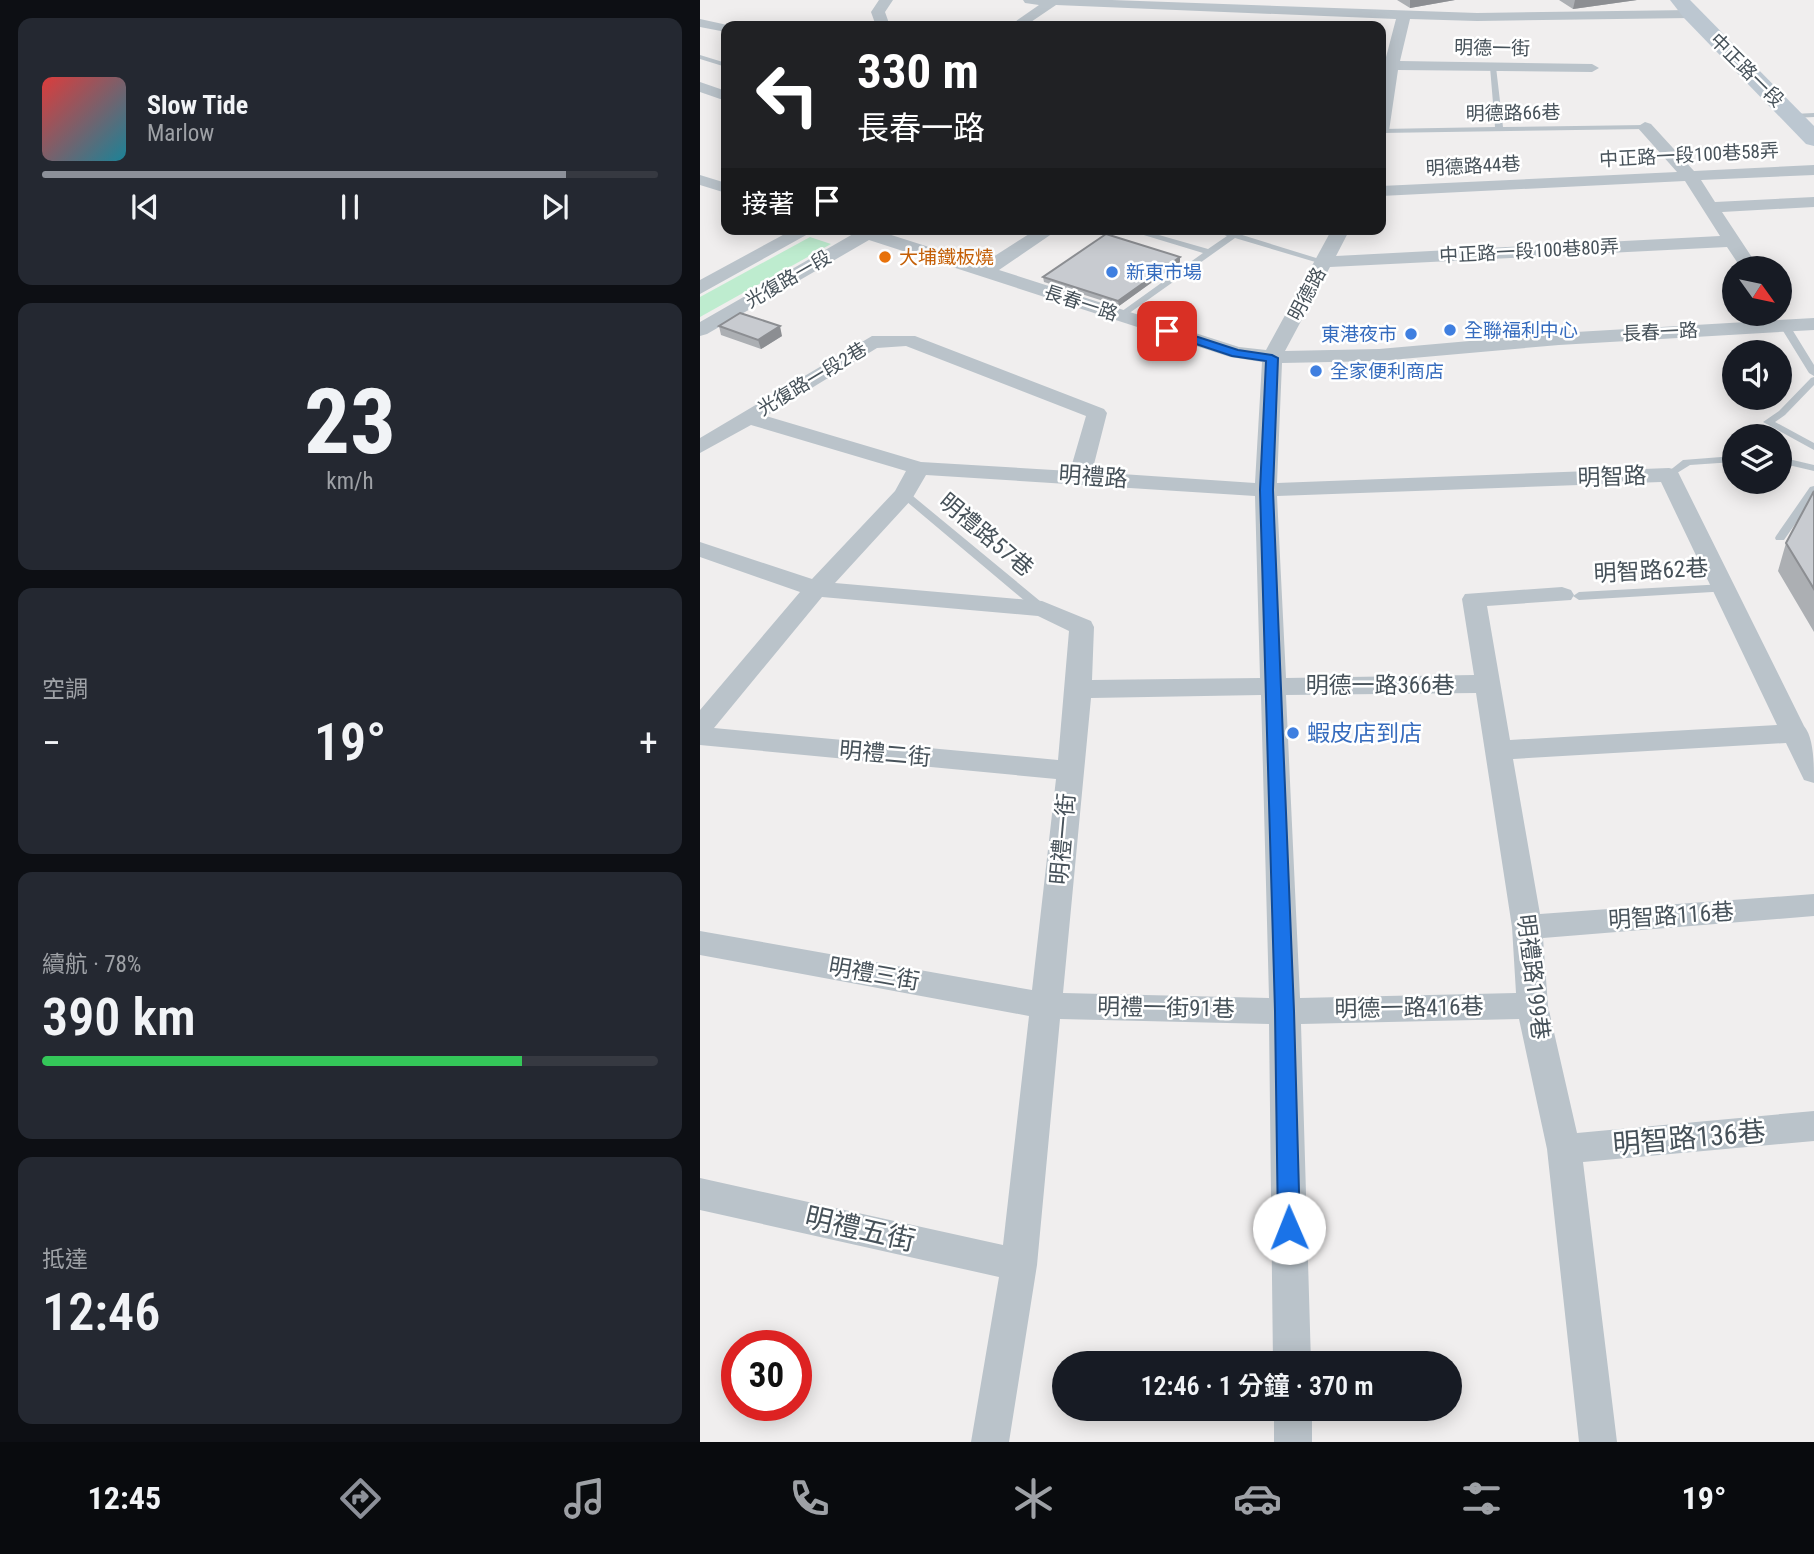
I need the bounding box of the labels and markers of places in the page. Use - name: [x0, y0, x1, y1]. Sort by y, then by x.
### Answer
- place label: 大埔鐵板燒: [899, 246, 994, 269]
- marker: 大埔鐵板燒: [877, 249, 893, 265]
- place label: 新東市場: [1126, 261, 1202, 284]
- marker: 新東市場: [1104, 264, 1120, 280]
- pin: [1137, 301, 1197, 361]
- place label: 全聯福利中心: [1464, 319, 1578, 342]
- marker: 全聯福利中心: [1442, 322, 1458, 338]
- place label: 東港夜市: [1321, 323, 1397, 346]
- marker: 東港夜市: [1403, 326, 1419, 342]
- place label: 全家便利商店: [1330, 360, 1444, 383]
- marker: 全家便利商店: [1308, 363, 1324, 379]
- place label: 蝦皮店到店: [1307, 720, 1422, 747]
- marker: 蝦皮店到店: [1285, 725, 1301, 741]

